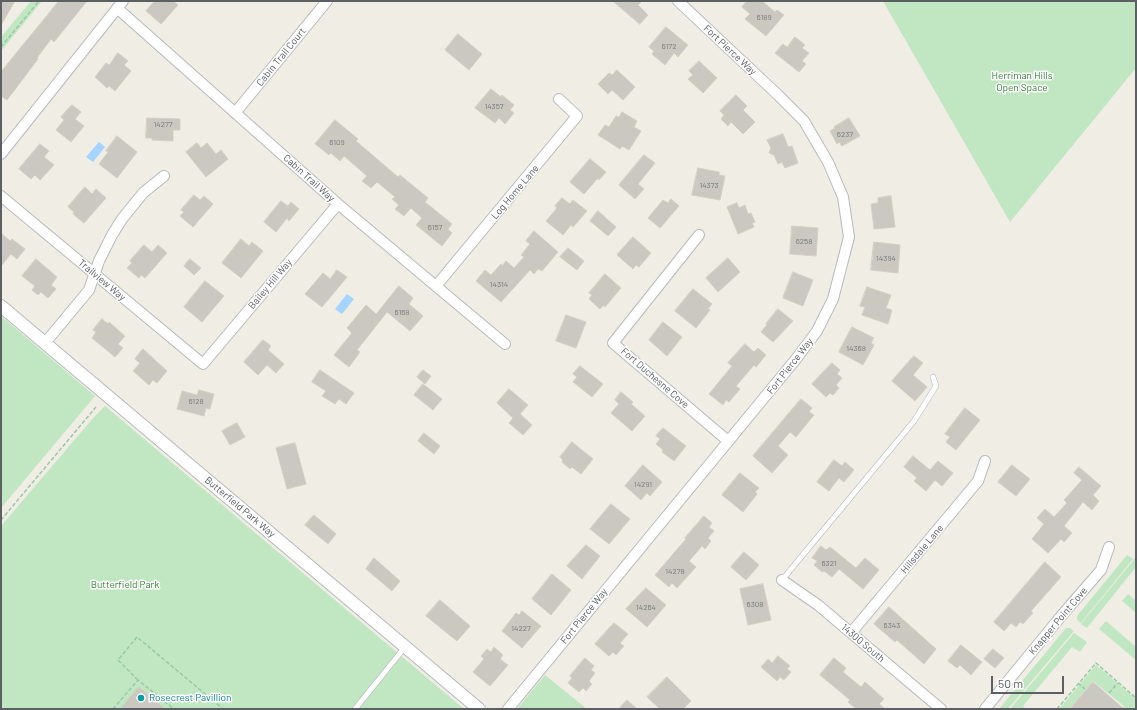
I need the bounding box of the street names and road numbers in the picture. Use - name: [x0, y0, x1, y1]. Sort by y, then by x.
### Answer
- street label: Fort Pierce Way: [701, 22, 759, 78]
- street label: Cabin Trail Court: [254, 25, 308, 89]
- street label: Cabin Trail Way: [281, 152, 337, 204]
- street label: Log Home Lane: [489, 162, 541, 222]
- street label: Trailview Way: [76, 257, 128, 303]
- street label: Bailey Hill Way: [246, 257, 294, 311]
- street label: Fort Pierce Way: [764, 336, 816, 396]
- street label: Fort Duchesne Cove: [619, 345, 691, 411]
- street label: Butterfield Park Way: [202, 474, 278, 540]
- street label: Hillsdale Lane: [898, 522, 946, 576]
- street label: Knapper Point Cove: [1026, 585, 1090, 657]
- street label: Fort Pierce Way: [558, 586, 610, 646]
- street label: 14300 South: [839, 621, 887, 665]

